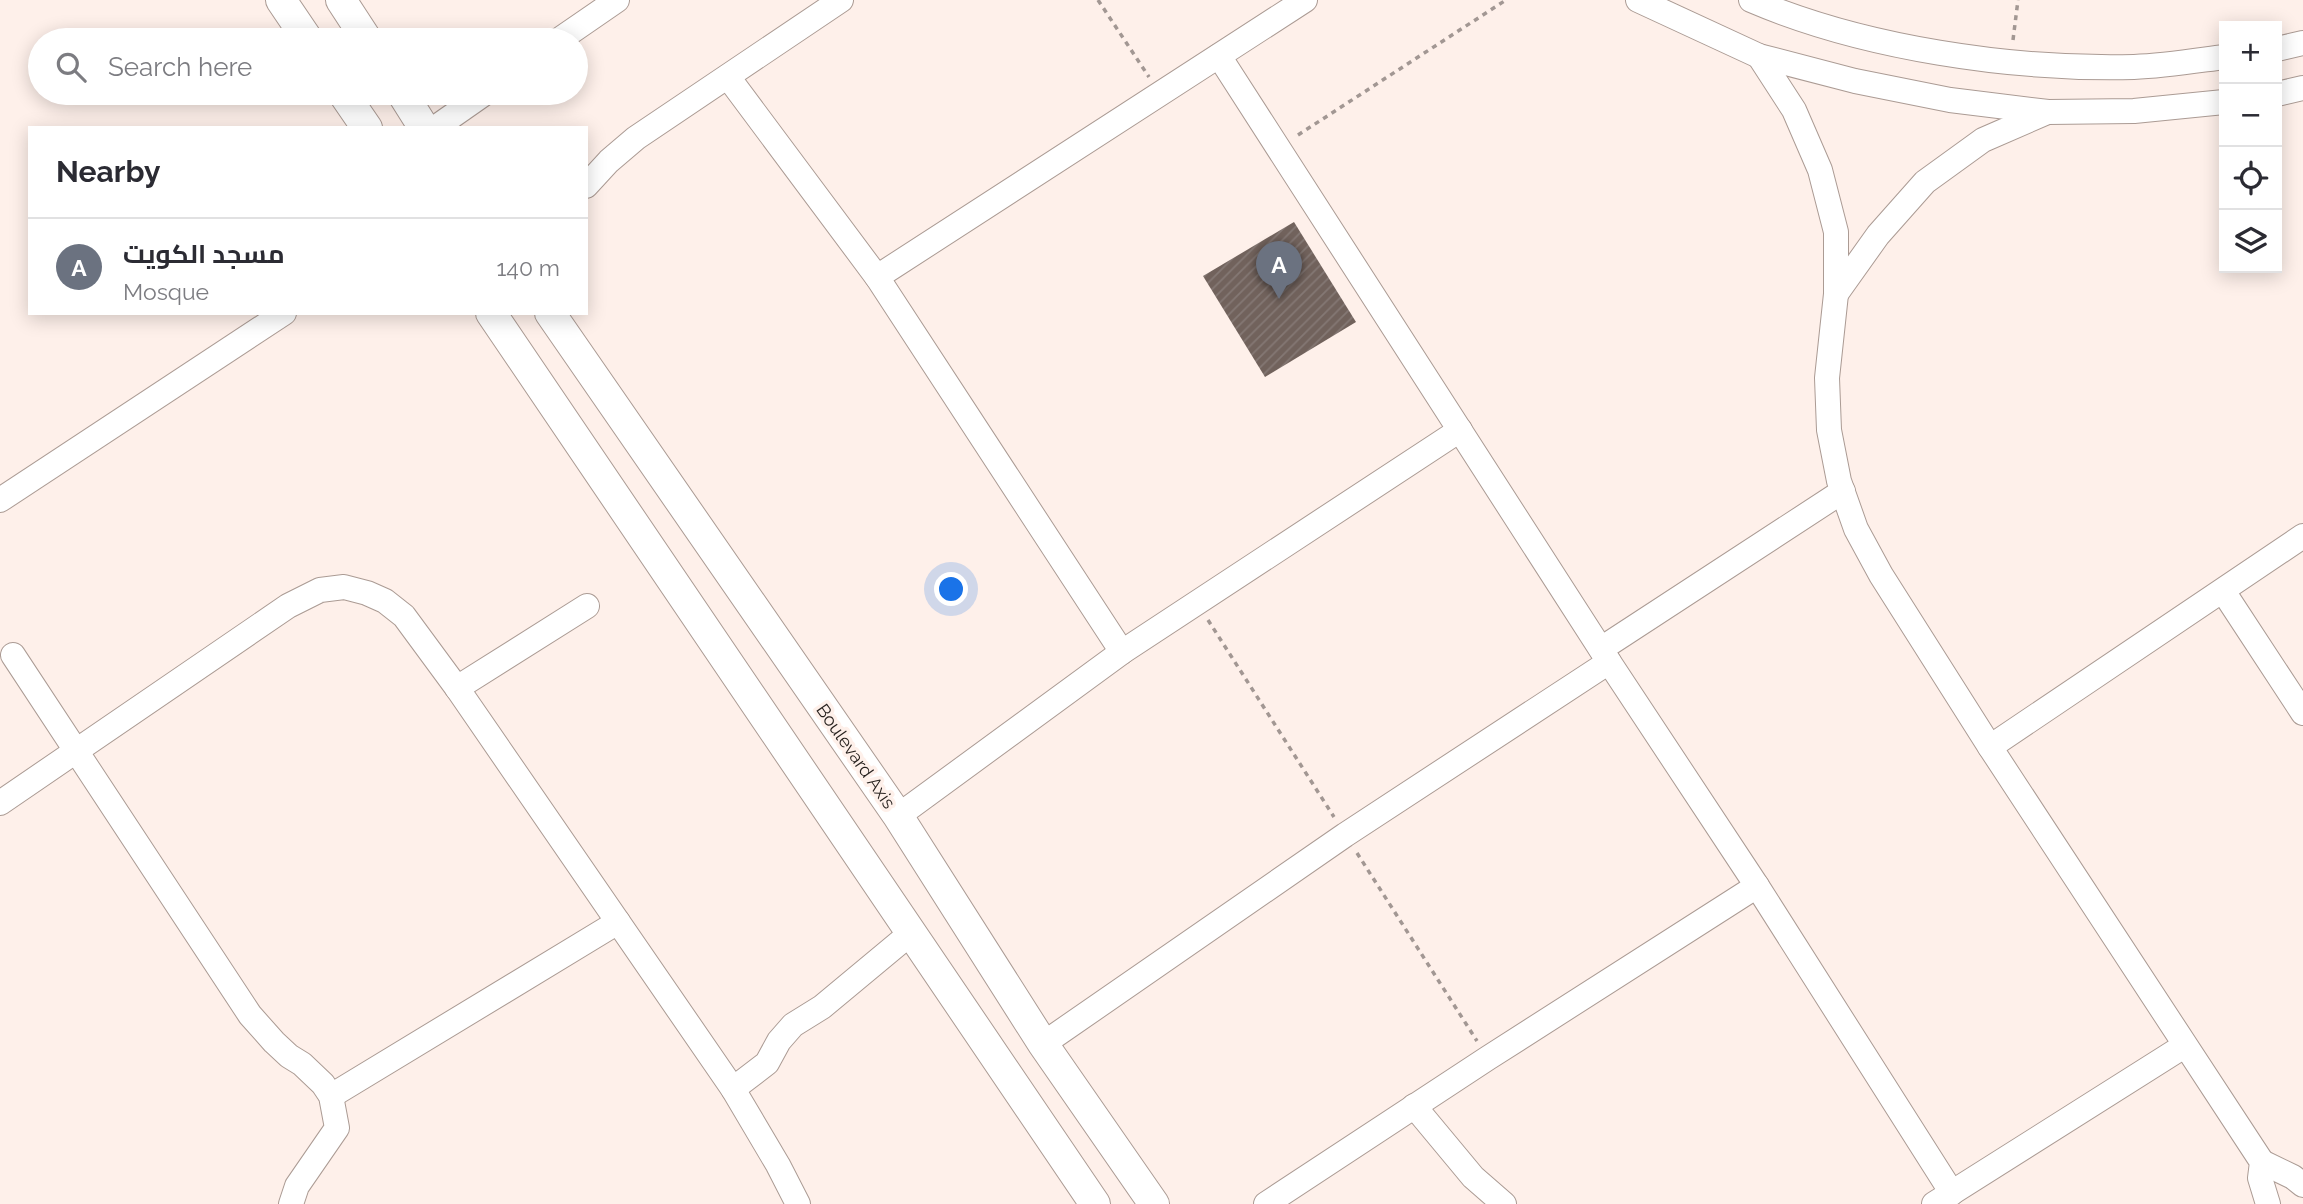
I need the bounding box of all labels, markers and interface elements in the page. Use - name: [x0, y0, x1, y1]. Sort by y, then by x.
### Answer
- map controls: [2219, 21, 2282, 273]
- button: +: [2219, 21, 2282, 84]
- search box: [28, 28, 588, 105]
- icon: search: [52, 48, 90, 86]
- text: Search here: [108, 52, 252, 82]
- button: −: [2219, 84, 2282, 147]
- button: locate: [2219, 147, 2282, 210]
- text: Nearby: [56, 154, 160, 189]
- button: layers: [2219, 210, 2282, 273]
- text: مسجد الكويت: [123, 239, 285, 269]
- pin: A: [1256, 241, 1302, 299]
- text: A: [71, 254, 87, 281]
- text: 140 m: [497, 254, 560, 281]
- text: Mosque: [123, 278, 209, 305]
- your location: [934, 572, 968, 606]
- street label: Boulevard Axis: [812, 700, 900, 813]

